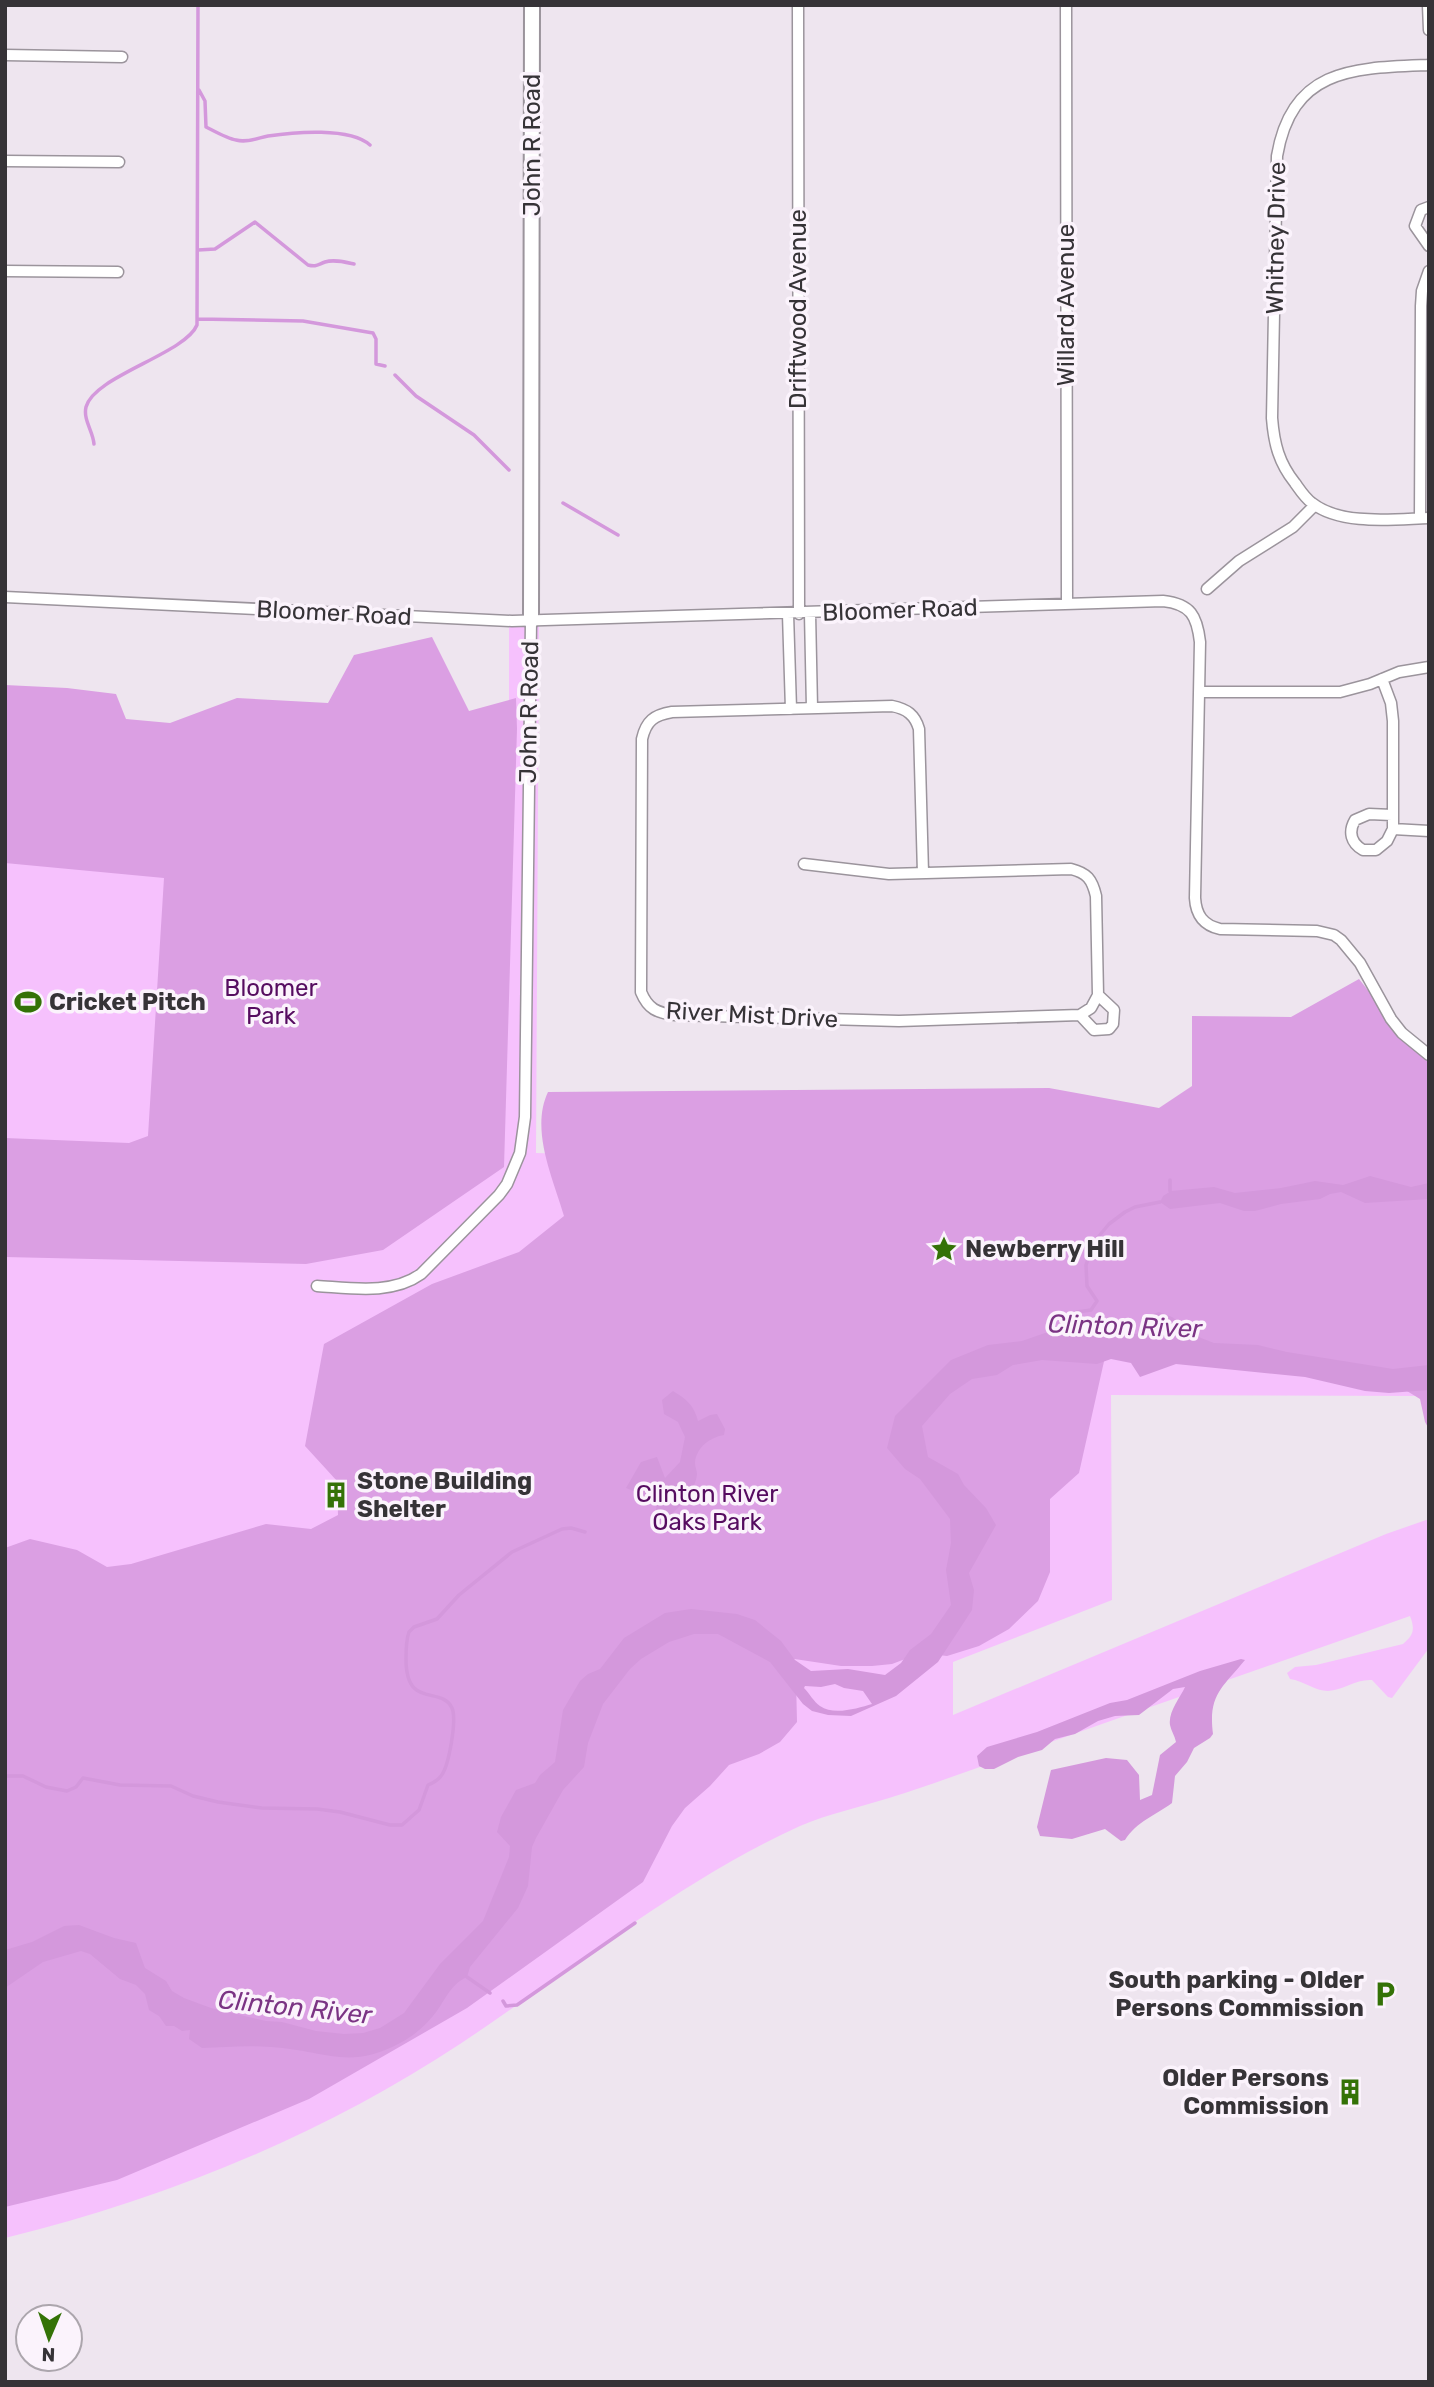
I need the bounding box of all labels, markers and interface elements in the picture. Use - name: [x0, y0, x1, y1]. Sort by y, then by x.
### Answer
- street label: John R Road: [518, 74, 546, 216]
- street label: Whitney Drive: [1261, 161, 1291, 315]
- street label: Driftwood Avenue: [784, 209, 812, 409]
- street label: Willard Avenue: [1052, 224, 1080, 386]
- street label: Bloomer Road: [822, 593, 978, 627]
- street label: Bloomer Road: [256, 595, 412, 631]
- street label: John R Road: [514, 641, 544, 783]
- park label: Bloomer Park: [224, 974, 318, 1030]
- sports icon: Cricket Pitch: [13, 987, 43, 1017]
- place label: Cricket Pitch: [49, 988, 206, 1016]
- street label: River Mist Drive: [665, 997, 839, 1033]
- place icon: Newberry Hill: [929, 1234, 959, 1264]
- place label: Newberry Hill: [965, 1235, 1125, 1263]
- water label: Clinton River: [1047, 1308, 1204, 1345]
- place label: Stone Building Shelter: [357, 1467, 532, 1523]
- building icon: Stone Building Shelter: [321, 1480, 351, 1510]
- park label: Clinton River Oaks Park: [636, 1480, 778, 1536]
- place label: South parking - Older Persons Commission: [1108, 1966, 1364, 2022]
- parking icon: South parking - Older Persons Commission: [1370, 1979, 1400, 2009]
- water label: Clinton River: [217, 1984, 374, 2031]
- place label: Older Persons Commission: [1162, 2064, 1329, 2120]
- building icon: Older Persons Commission: [1335, 2077, 1365, 2107]
- north arrow: [14, 2303, 84, 2373]
- text: N: [41, 2343, 56, 2366]

